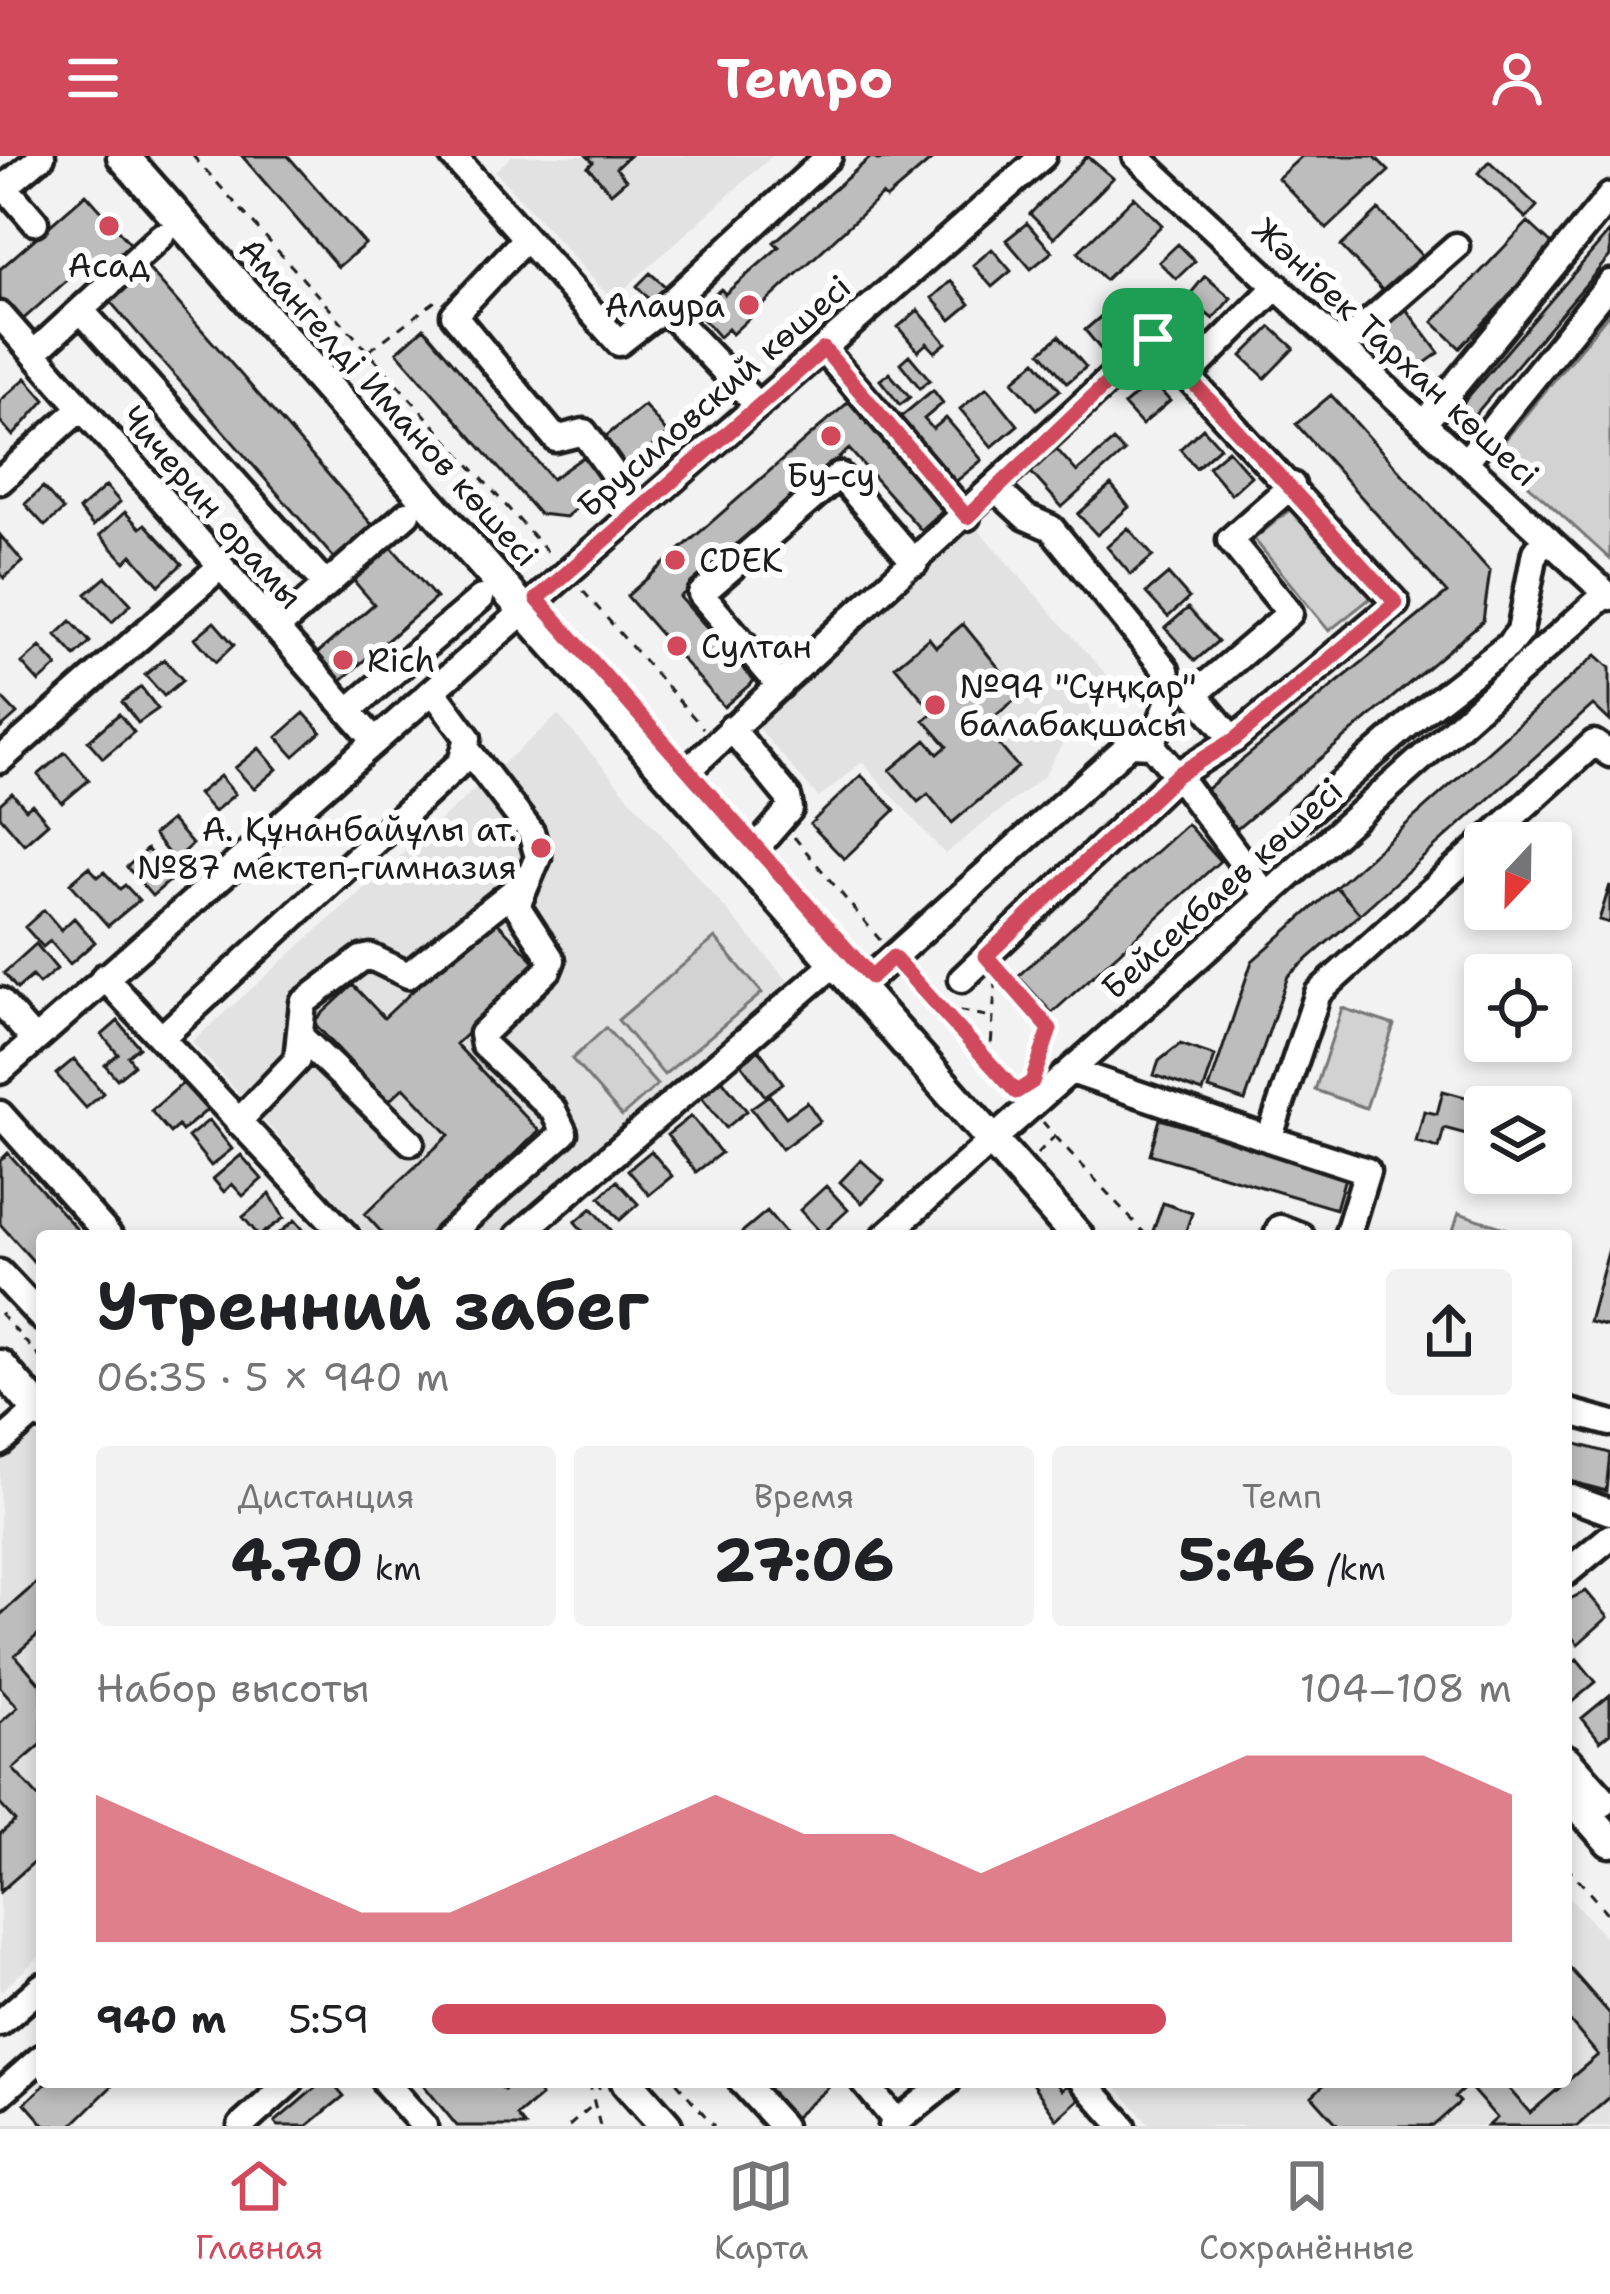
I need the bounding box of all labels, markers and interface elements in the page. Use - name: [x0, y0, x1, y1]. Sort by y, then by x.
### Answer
- text: Tempo: [717, 42, 893, 114]
- icon: menu: [60, 45, 126, 111]
- icon: person: [1484, 45, 1550, 111]
- street label: Жәнібек Тархан көшесі: [1243, 207, 1549, 497]
- marker: Асад: [96, 213, 122, 239]
- street label: Амангелді Иманов көшесі: [229, 228, 549, 576]
- place label: Асад: [68, 243, 150, 288]
- street label: Брусиловский көшесі: [568, 265, 860, 527]
- place label: Алаура: [605, 283, 725, 328]
- pin: [1102, 288, 1204, 390]
- marker: Алаура: [736, 292, 762, 318]
- icon: arrive: [1120, 306, 1186, 372]
- street label: Чичерин орамы: [111, 396, 313, 618]
- marker: Бу-су: [818, 423, 844, 449]
- place label: Бу-су: [787, 453, 875, 498]
- place label: CDEK: [699, 538, 783, 583]
- marker: CDEK: [662, 547, 688, 573]
- place label: Султан: [701, 624, 812, 669]
- marker: Султан: [664, 633, 690, 659]
- place label: Rich: [367, 638, 435, 683]
- marker: Rich: [330, 647, 356, 673]
- place label: №94 "Сұңқар" балабақшасы: [959, 664, 1197, 747]
- marker: №94 "Сұңқар" балабақшасы: [922, 692, 948, 718]
- street label: Бейсекбаев көшесі: [1092, 769, 1352, 1009]
- place label: А. Құнанбайұлы ат. №87 мектеп-гимназия: [137, 807, 517, 890]
- north arrow: [1464, 822, 1572, 930]
- map controls: [1464, 822, 1572, 1194]
- marker: А. Құнанбайұлы ат. №87 мектеп-гимназия: [528, 835, 554, 861]
- button: locate: [1464, 954, 1572, 1062]
- button: layers: [1464, 1086, 1572, 1194]
- text: Утренний забег: [96, 1262, 649, 1350]
- button: share: [1386, 1269, 1512, 1395]
- text: 06:35 · 5 × 940 m: [96, 1351, 449, 1403]
- text: Дистанция: [237, 1474, 415, 1519]
- text: Время: [754, 1474, 854, 1519]
- text: Темп: [1242, 1474, 1322, 1519]
- text: 4.70: [231, 1519, 364, 1599]
- text: 27:06: [713, 1519, 895, 1599]
- text: 5:46: [1178, 1519, 1316, 1599]
- text: km: [364, 1546, 421, 1591]
- text: /km: [1316, 1546, 1386, 1591]
- text: Набор высоты: [96, 1662, 370, 1714]
- text: 104–108 m: [1300, 1662, 1512, 1714]
- text: 940 m: [96, 1993, 226, 2045]
- text: 5:59: [288, 1993, 370, 2045]
- tab: Главная: [195, 2153, 323, 2270]
- tab: Карта: [714, 2153, 808, 2270]
- tab: Сохранённые: [1199, 2153, 1415, 2270]

